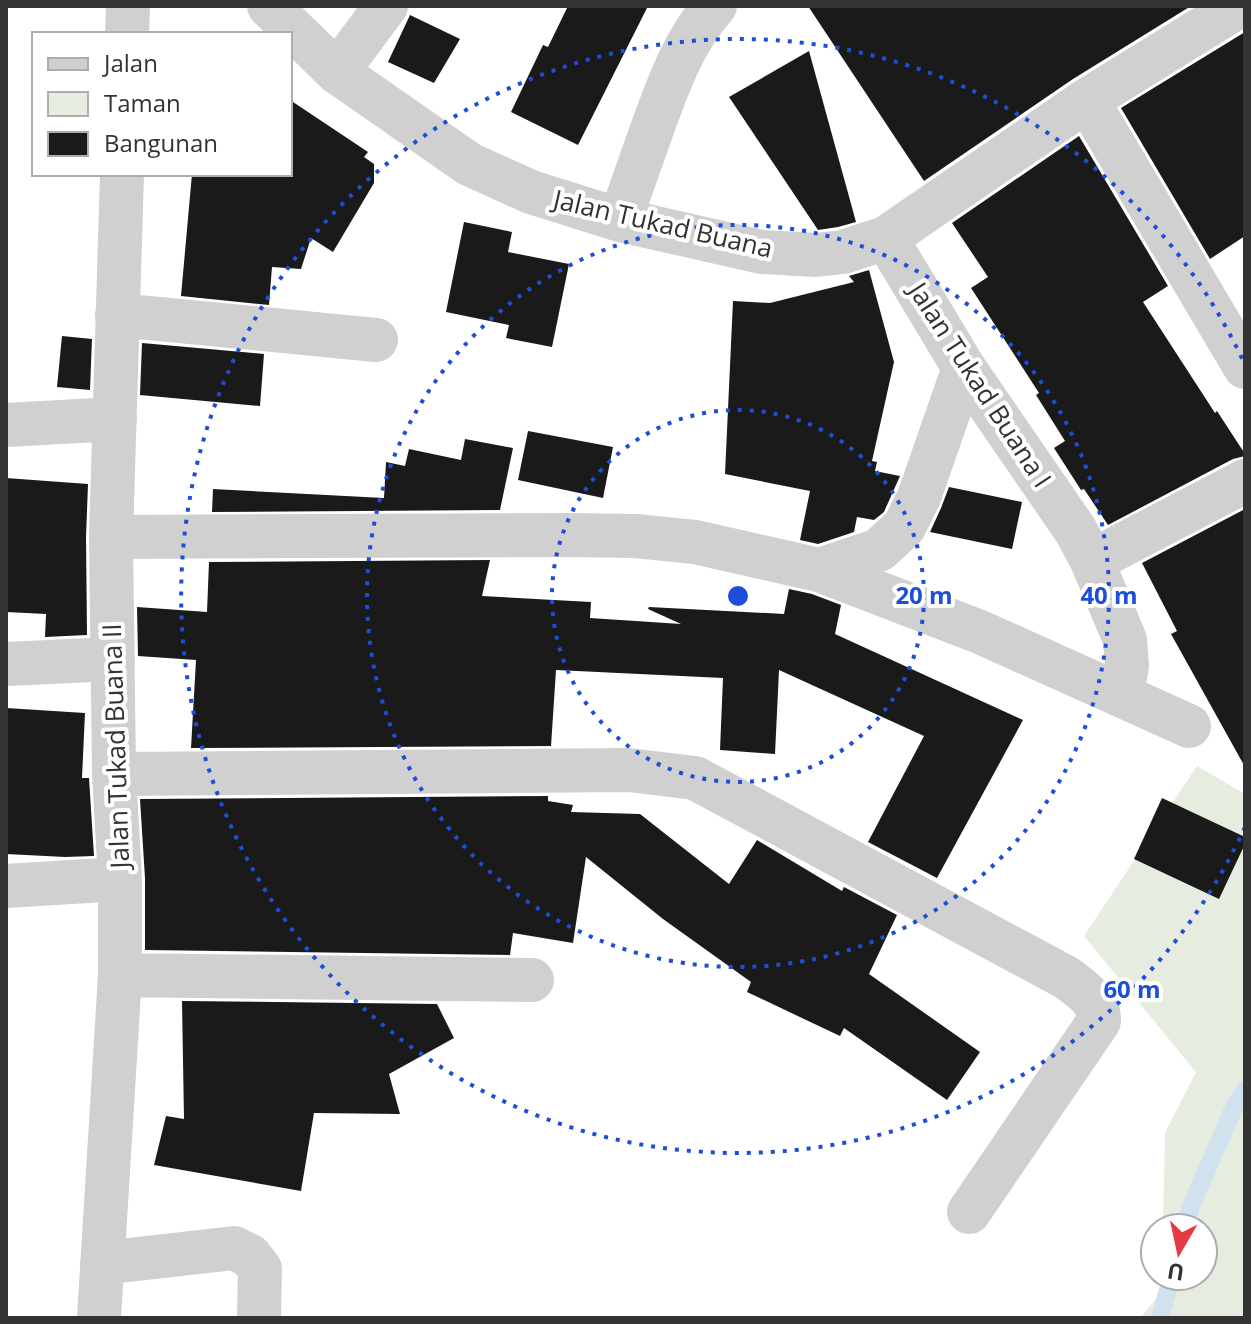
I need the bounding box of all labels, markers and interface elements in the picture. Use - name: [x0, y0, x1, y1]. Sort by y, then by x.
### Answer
- legend: [32, 32, 292, 176]
- text: Jalan: [102, 46, 158, 79]
- text: Taman: [104, 86, 181, 119]
- text: Bangunan: [104, 126, 218, 159]
- street label: Jalan Tukad Buana: [547, 180, 776, 266]
- street label: Jalan Tukad Buana I: [899, 272, 1061, 494]
- text: 20 m: [895, 578, 953, 611]
- text: 40 m: [1080, 578, 1138, 611]
- centre of rings: [724, 582, 752, 610]
- street label: Jalan Tukad Buana II: [93, 623, 137, 872]
- text: 60 m: [1103, 972, 1161, 1005]
- north arrow: [1139, 1212, 1219, 1292]
- text: U: [1165, 1257, 1186, 1289]

